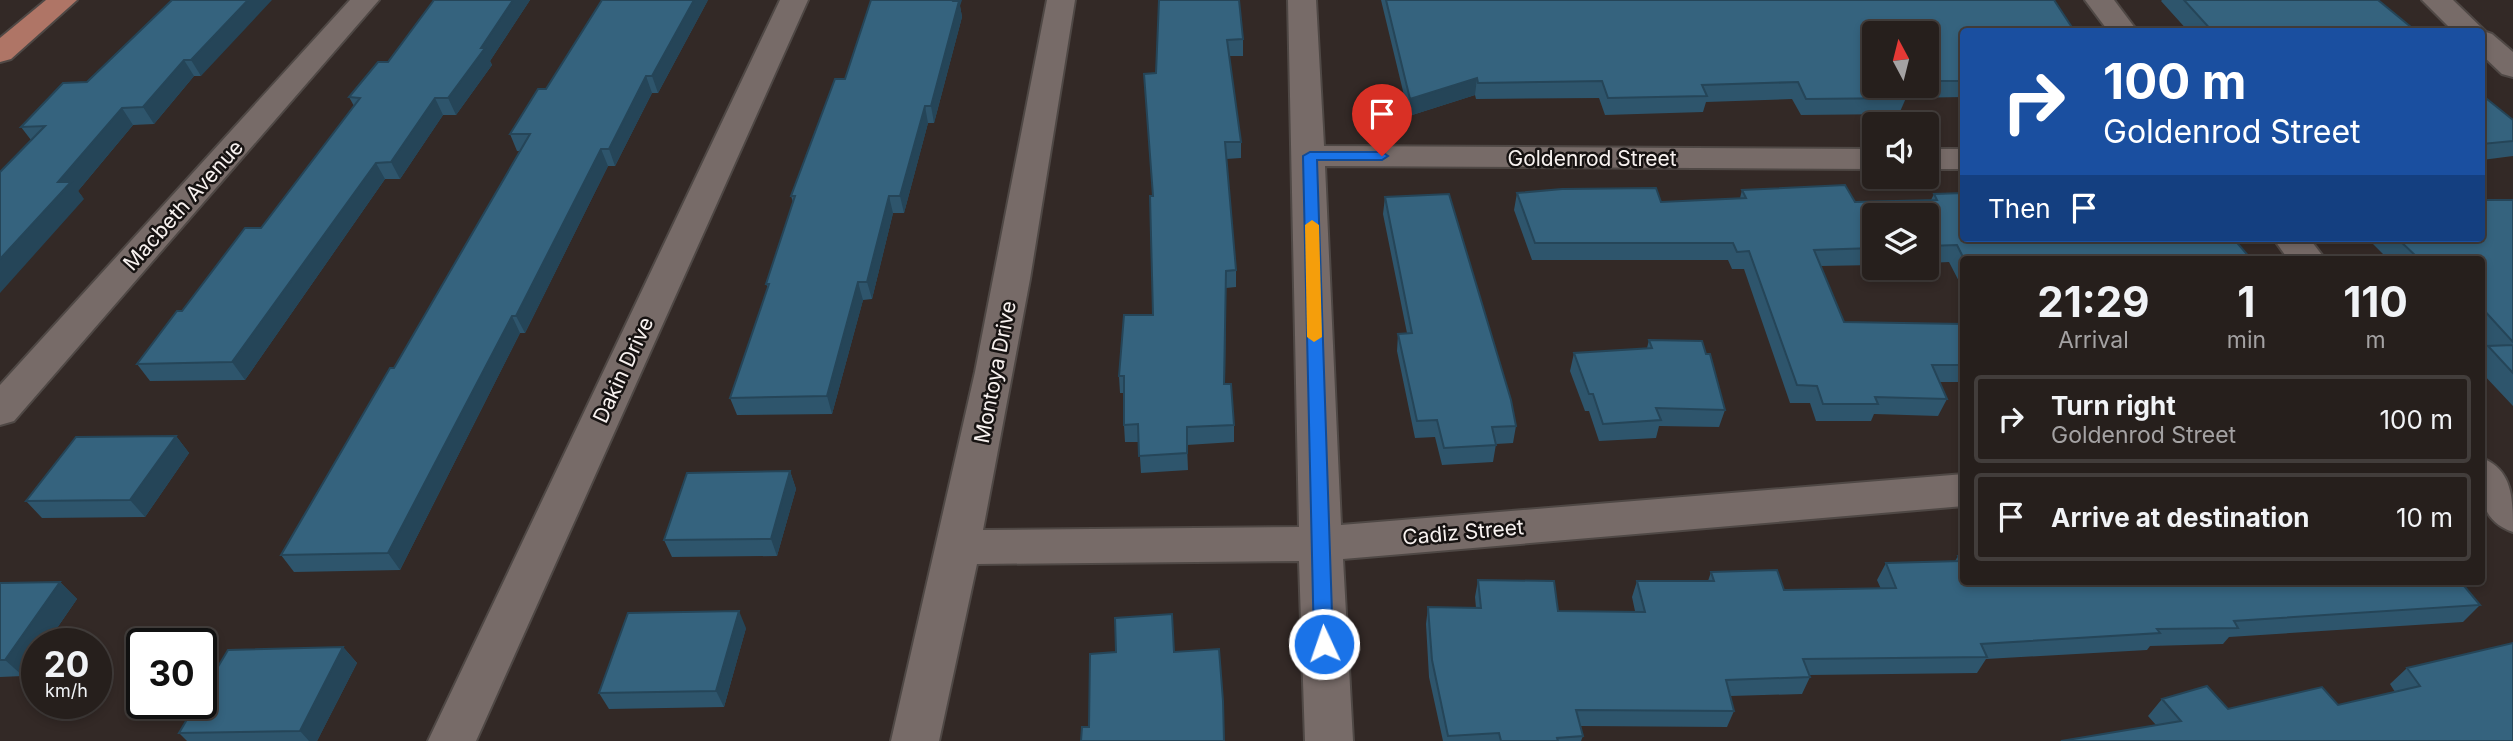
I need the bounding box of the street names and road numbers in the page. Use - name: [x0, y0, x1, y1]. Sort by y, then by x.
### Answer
- street label: Macbeth Avenue: [118, 135, 248, 275]
- street label: Goldenrod Street: [1507, 146, 1677, 171]
- street label: Montoya Drive: [969, 299, 1021, 445]
- street label: Dakin Drive: [588, 313, 658, 427]
- street label: Cadiz Street: [1401, 514, 1525, 550]

